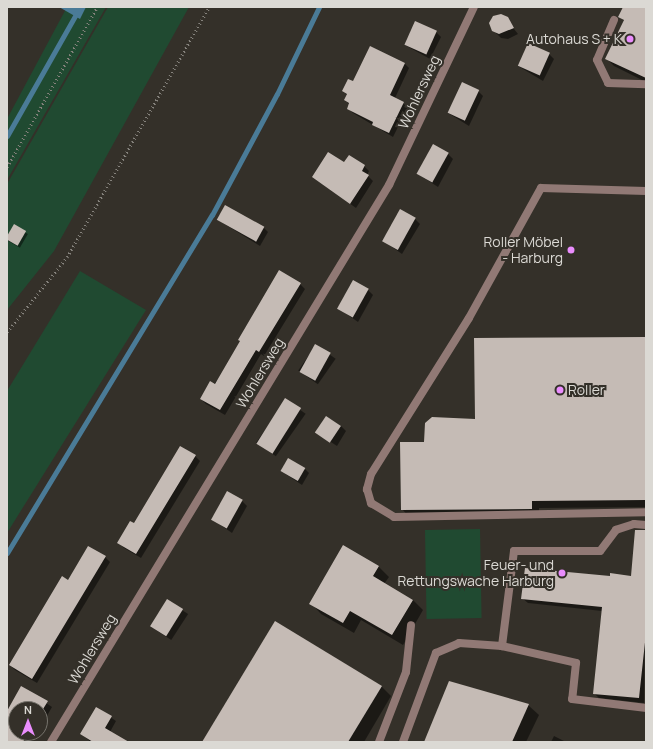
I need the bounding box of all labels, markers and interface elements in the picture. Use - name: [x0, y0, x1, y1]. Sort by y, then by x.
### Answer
- place label: Autohaus S + K: [526, 31, 622, 47]
- marker: Autohaus S + K: [625, 34, 635, 44]
- street label: Wohlersweg: [395, 53, 443, 131]
- place label: Roller Möbel - Harburg: [484, 234, 563, 266]
- marker: Roller Möbel - Harburg: [566, 245, 576, 255]
- street label: Wohlersweg: [232, 335, 288, 411]
- place label: Roller: [568, 382, 605, 398]
- marker: Roller: [555, 385, 565, 395]
- place label: Feuer- und Rettungswache Harburg: [397, 557, 554, 590]
- marker: Feuer- und Rettungswache Harburg: [557, 568, 567, 578]
- street label: Wohlersweg: [64, 611, 120, 687]
- north arrow: [8, 701, 48, 741]
- text: N: [24, 702, 32, 717]

